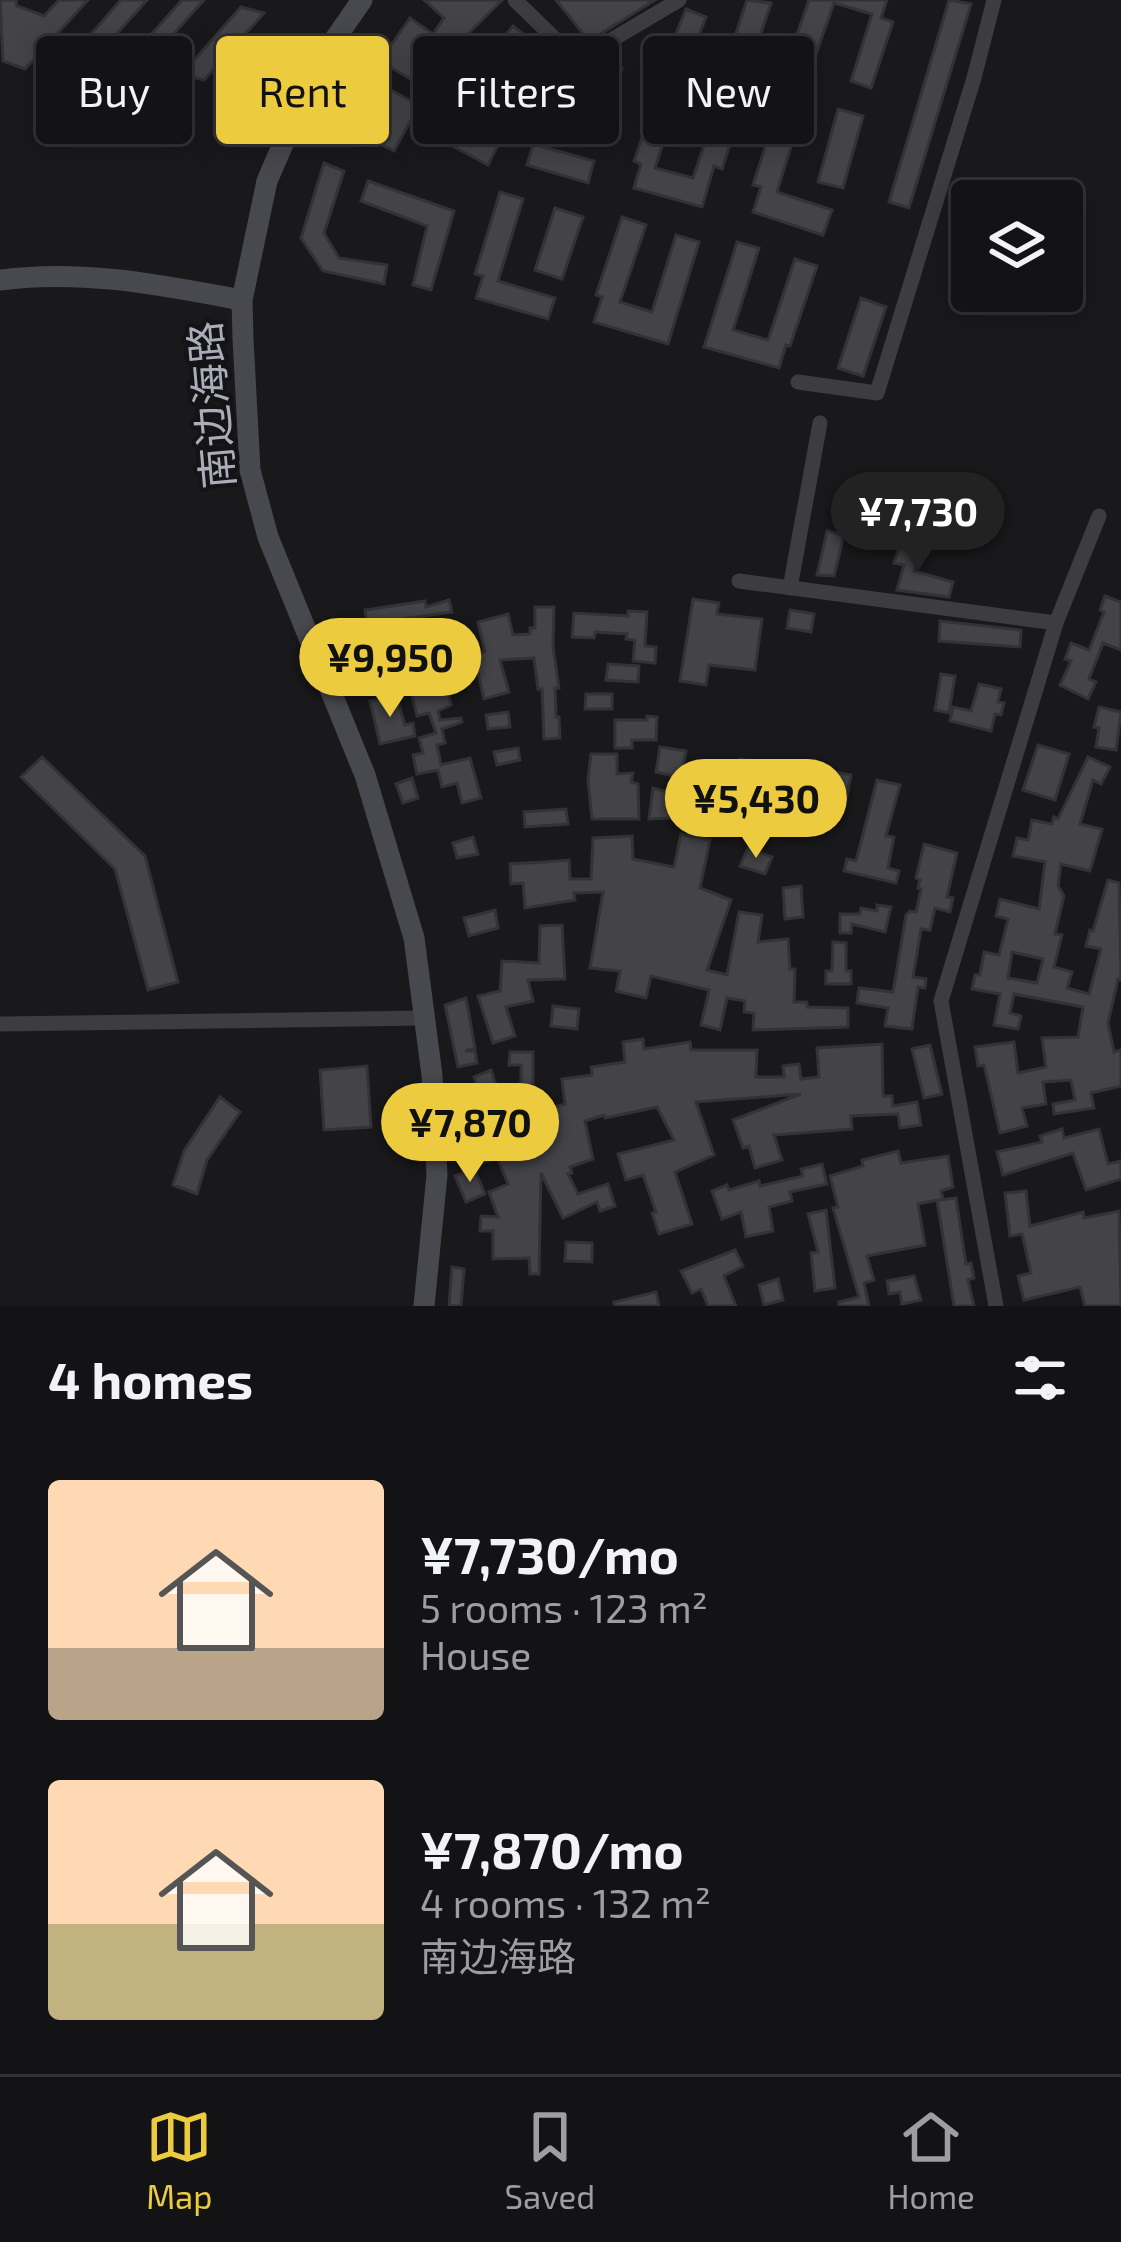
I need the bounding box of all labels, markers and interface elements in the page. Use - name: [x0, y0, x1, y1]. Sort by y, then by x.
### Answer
- chip: Buy: [36, 36, 192, 144]
- chip: Rent: [216, 36, 389, 144]
- chip: Filters: [413, 36, 619, 144]
- chip: New: [643, 36, 814, 144]
- map controls: [951, 180, 1083, 312]
- button: layers: [951, 180, 1083, 312]
- street label: 南边海路: [178, 319, 242, 491]
- pin: ¥7,730: [820, 472, 1016, 574]
- text: ¥7,730: [858, 487, 978, 534]
- pin: ¥9,950: [292, 618, 488, 720]
- text: ¥9,950: [326, 633, 454, 680]
- pin: ¥5,430: [658, 759, 854, 861]
- text: ¥5,430: [692, 774, 820, 821]
- pin: ¥7,870: [372, 1083, 568, 1185]
- text: ¥7,870: [408, 1098, 532, 1145]
- icon: filters: [1007, 1345, 1073, 1411]
- text: 4 homes: [48, 1348, 253, 1409]
- text: ¥7,730/mo: [420, 1523, 679, 1584]
- icon: home: [144, 1528, 288, 1672]
- text: 5 rooms · 123 m²: [420, 1584, 708, 1631]
- text: House: [420, 1631, 531, 1678]
- text: ¥7,870/mo: [420, 1818, 683, 1879]
- icon: home: [144, 1828, 288, 1972]
- text: 4 rooms · 132 m²: [420, 1879, 711, 1926]
- text: 南边海路: [420, 1932, 576, 1979]
- tab: Map: [146, 2104, 212, 2216]
- tab: Saved: [505, 2104, 595, 2216]
- tab: Home: [887, 2104, 975, 2216]

